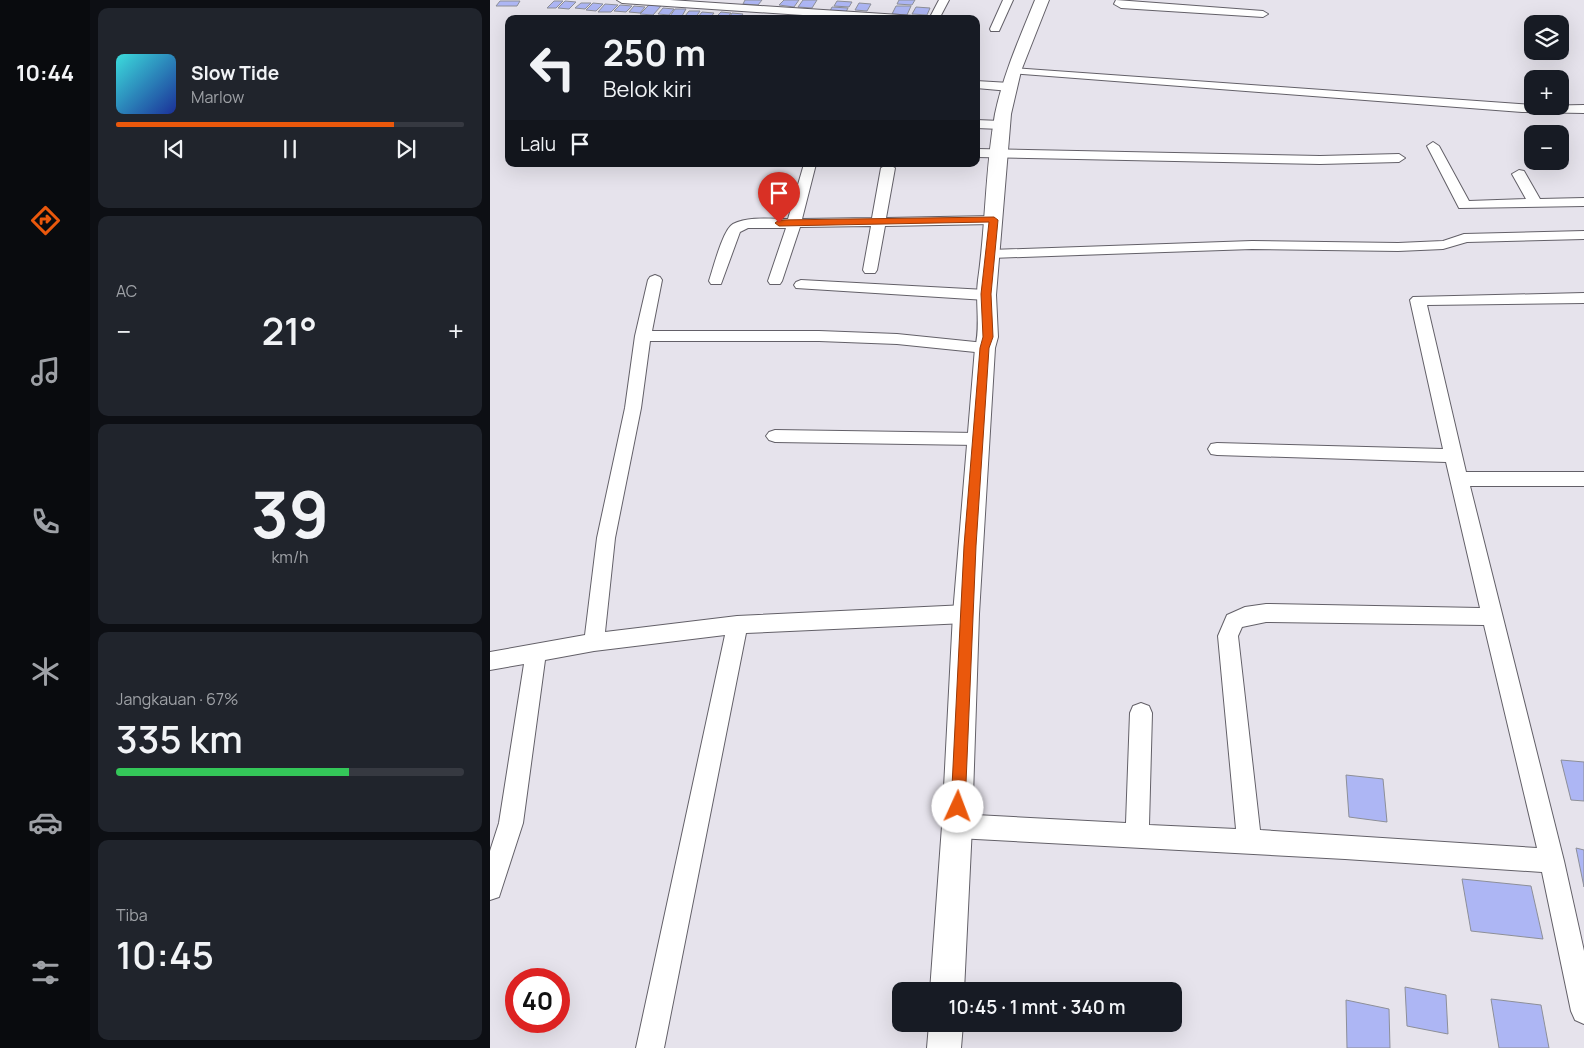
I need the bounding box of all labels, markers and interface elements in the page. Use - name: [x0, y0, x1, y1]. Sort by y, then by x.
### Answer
- map controls: [1524, 15, 1569, 170]
- button: layers: [1524, 15, 1569, 60]
- text: 250 m: [603, 29, 706, 77]
- icon: left: [520, 35, 585, 100]
- text: 10:44: [16, 58, 74, 88]
- text: Slow Tide: [191, 60, 279, 86]
- button: +: [1524, 70, 1569, 115]
- text: Belok kiri: [603, 74, 692, 104]
- text: Marlow: [191, 86, 244, 108]
- button: −: [1524, 125, 1569, 170]
- icon: arrive: [566, 130, 594, 158]
- text: Lalu: [520, 131, 556, 157]
- icon: previous: [160, 135, 188, 163]
- icon: pause: [276, 135, 304, 163]
- icon: next: [392, 135, 420, 163]
- pin: [758, 172, 800, 223]
- icon: arrive: [765, 179, 793, 207]
- icon: directions: [28, 203, 63, 238]
- text: AC: [116, 280, 137, 302]
- text: 21°: [262, 304, 317, 356]
- text: −: [116, 312, 131, 350]
- text: +: [448, 312, 464, 350]
- icon: music: [28, 354, 63, 389]
- text: 39: [251, 469, 329, 558]
- icon: phone: [28, 504, 63, 539]
- text: km/h: [271, 546, 309, 568]
- icon: climate: [28, 654, 63, 689]
- text: Jangkauan · 67%: [116, 688, 238, 710]
- text: 335 km: [116, 712, 243, 764]
- position arrow: [931, 780, 983, 832]
- icon: car: [28, 805, 63, 840]
- text: Tiba: [116, 904, 148, 926]
- text: 10:45: [116, 928, 214, 980]
- icon: filters: [28, 955, 63, 990]
- speed limit sign: 40: [505, 968, 570, 1033]
- text: 10:45 · 1 mnt · 340 m: [948, 994, 1126, 1020]

